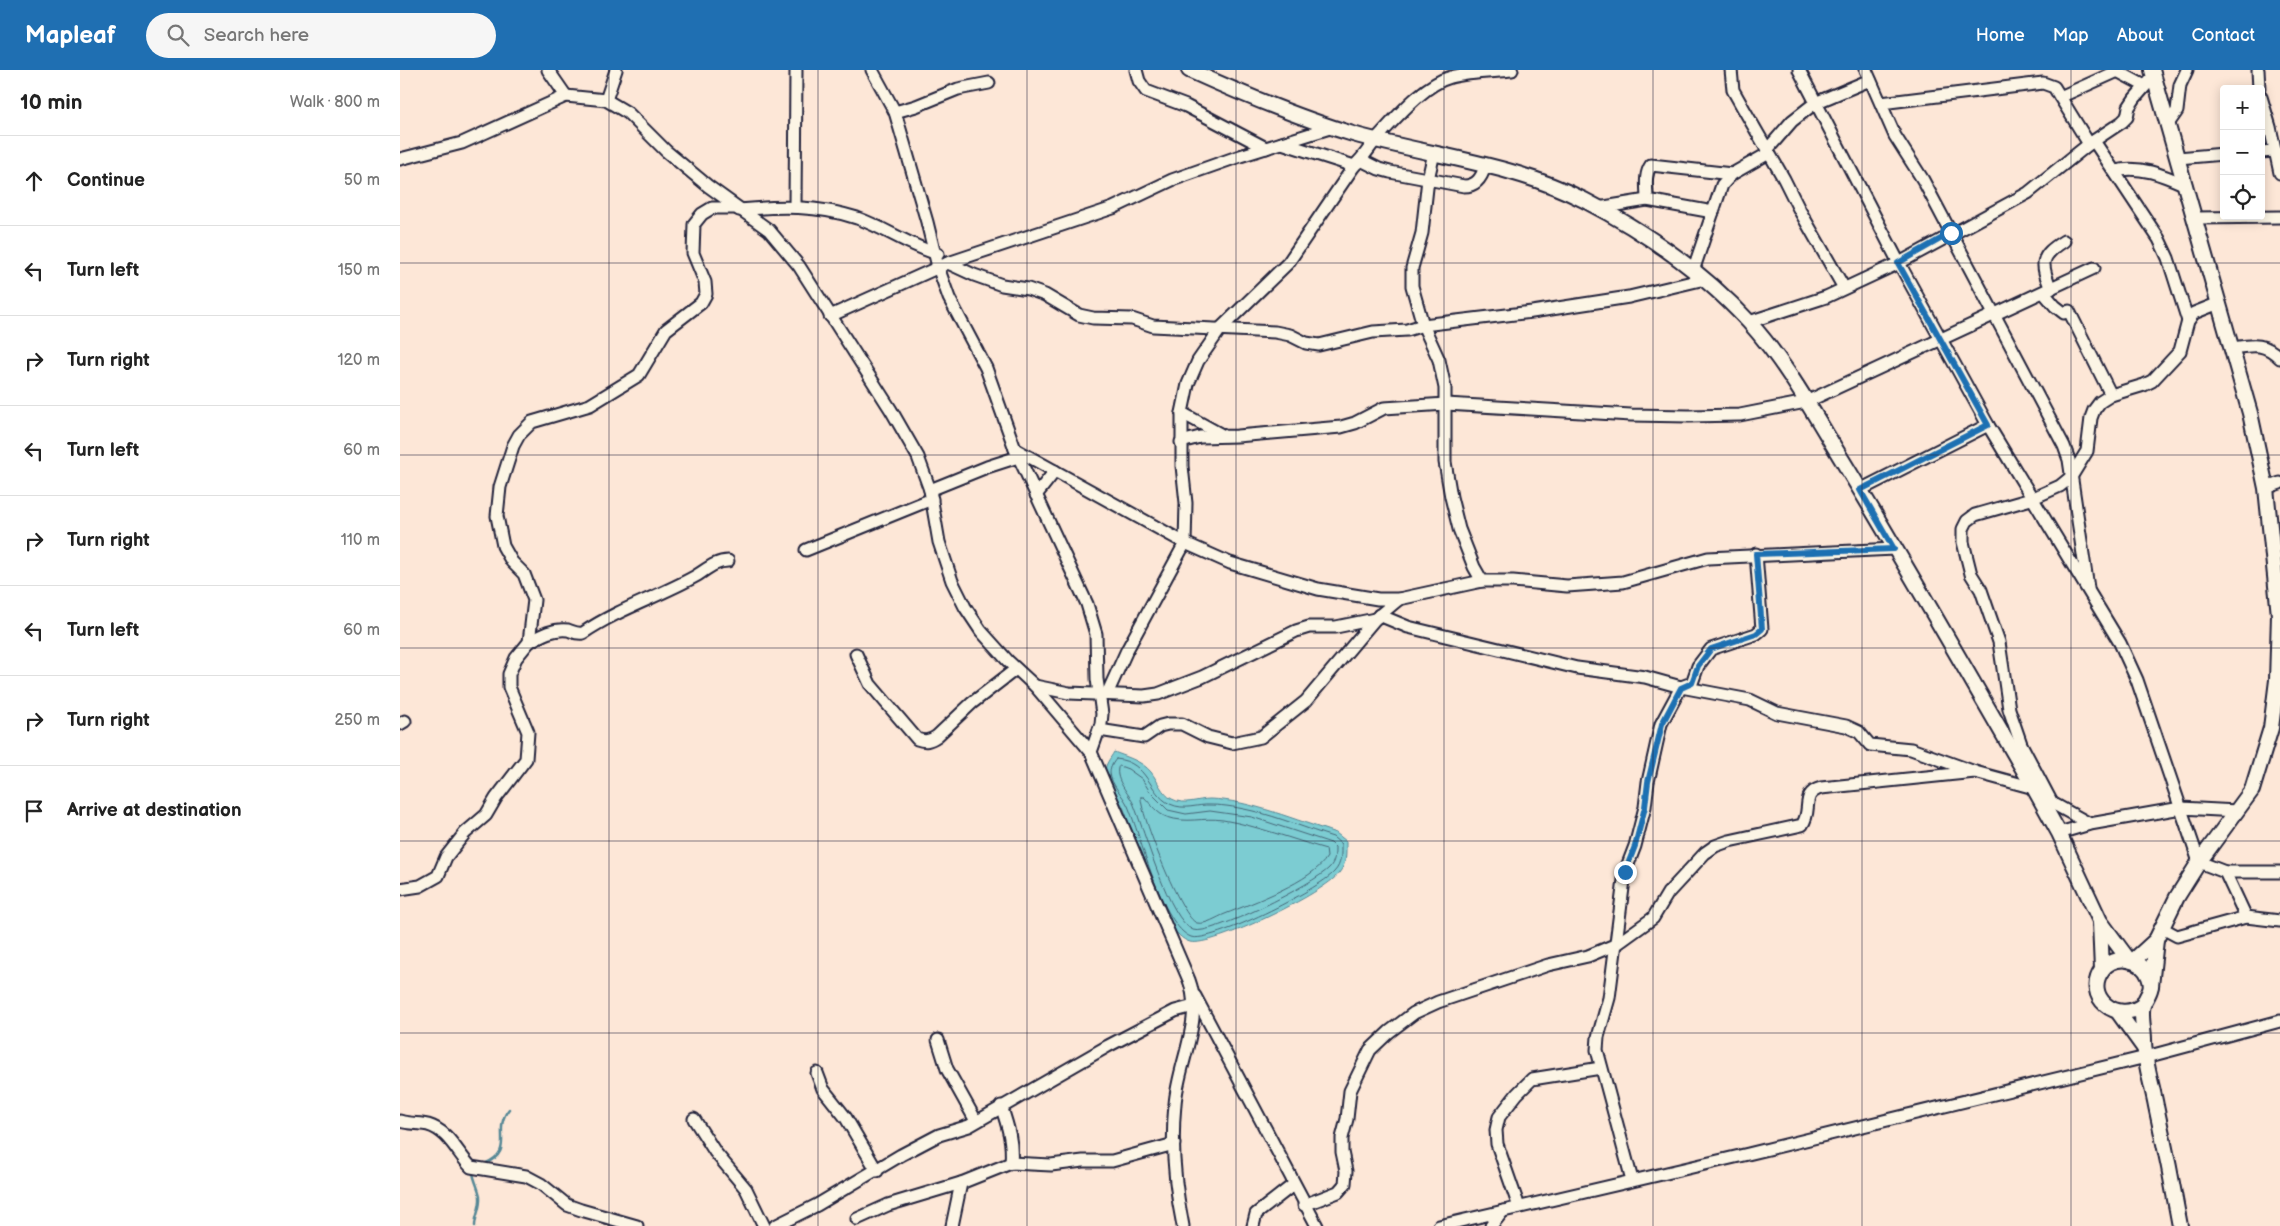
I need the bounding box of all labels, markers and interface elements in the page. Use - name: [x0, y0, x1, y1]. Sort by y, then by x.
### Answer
- search box: [146, 13, 496, 58]
- text: Mapleaf: [25, 21, 116, 50]
- icon: search: [164, 21, 192, 49]
- text: Search here: [204, 24, 309, 47]
- text: Home: [1976, 25, 2025, 46]
- text: Map: [2053, 25, 2089, 46]
- text: About: [2117, 25, 2164, 46]
- text: Contact: [2192, 25, 2255, 46]
- map controls: [2220, 85, 2265, 220]
- button: +: [2220, 85, 2265, 130]
- text: 10 min: [20, 90, 82, 115]
- text: Walk · 800 m: [290, 93, 380, 112]
- button: −: [2220, 130, 2265, 175]
- icon: ahead: [20, 167, 48, 195]
- text: Continue: [67, 169, 145, 192]
- text: 50 m: [344, 171, 380, 190]
- button: locate: [2220, 175, 2265, 220]
- route start: [1940, 222, 1963, 245]
- icon: left: [20, 257, 48, 285]
- text: Turn left: [67, 259, 139, 282]
- text: 150 m: [338, 261, 380, 280]
- icon: right: [20, 347, 48, 375]
- text: Turn right: [67, 349, 150, 372]
- text: 120 m: [337, 351, 380, 370]
- icon: left: [20, 437, 48, 465]
- text: Turn left: [67, 439, 139, 462]
- text: 60 m: [343, 441, 380, 460]
- icon: right: [20, 527, 48, 555]
- text: Turn right: [67, 529, 150, 552]
- text: 110 m: [341, 531, 380, 550]
- icon: left: [20, 617, 48, 645]
- text: Turn left: [67, 619, 139, 642]
- text: 60 m: [343, 621, 380, 640]
- icon: right: [20, 707, 48, 735]
- text: Turn right: [67, 709, 150, 732]
- text: 250 m: [334, 711, 380, 730]
- icon: arrive: [20, 797, 48, 825]
- text: Arrive at destination: [67, 799, 242, 822]
- route end: [1614, 861, 1637, 884]

